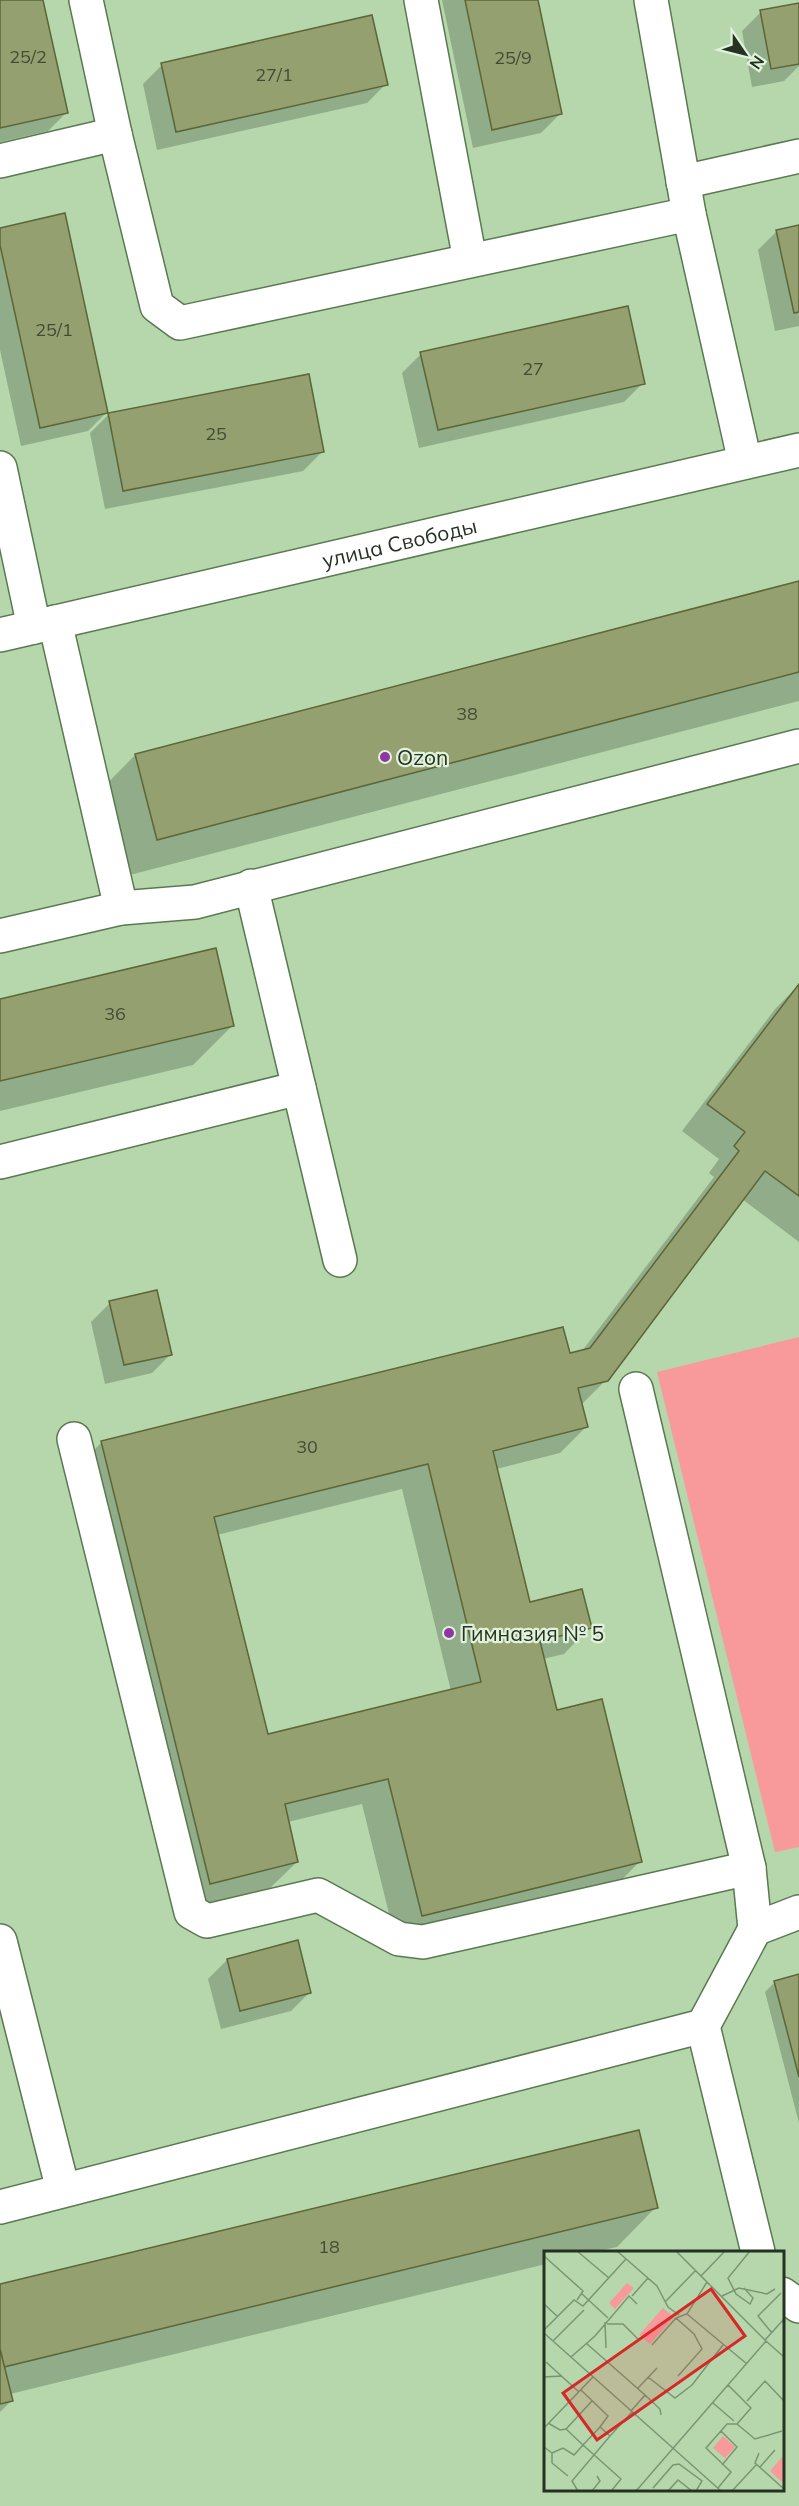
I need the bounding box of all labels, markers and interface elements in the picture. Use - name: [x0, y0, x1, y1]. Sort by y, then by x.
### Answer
- north arrow: [715, 24, 775, 84]
- house number: 25/2: [9, 45, 47, 68]
- house number: 25/9: [494, 46, 532, 69]
- text: N: [746, 52, 769, 73]
- house number: 27/1: [255, 63, 293, 86]
- house number: 25/1: [35, 318, 73, 341]
- house number: 27: [522, 357, 544, 380]
- house number: 25: [205, 422, 227, 445]
- street label: улица Свободы: [320, 512, 479, 573]
- house number: 38: [456, 702, 478, 725]
- place label: Ozon: [397, 744, 448, 770]
- marker: Ozon: [378, 750, 392, 764]
- house number: 36: [104, 1002, 126, 1025]
- house number: 30: [296, 1435, 318, 1458]
- place label: Гимназия № 5: [461, 1620, 604, 1646]
- marker: Гимназия № 5: [442, 1626, 456, 1640]
- house number: 18: [318, 2235, 340, 2258]
- inset map: [544, 2251, 784, 2491]

